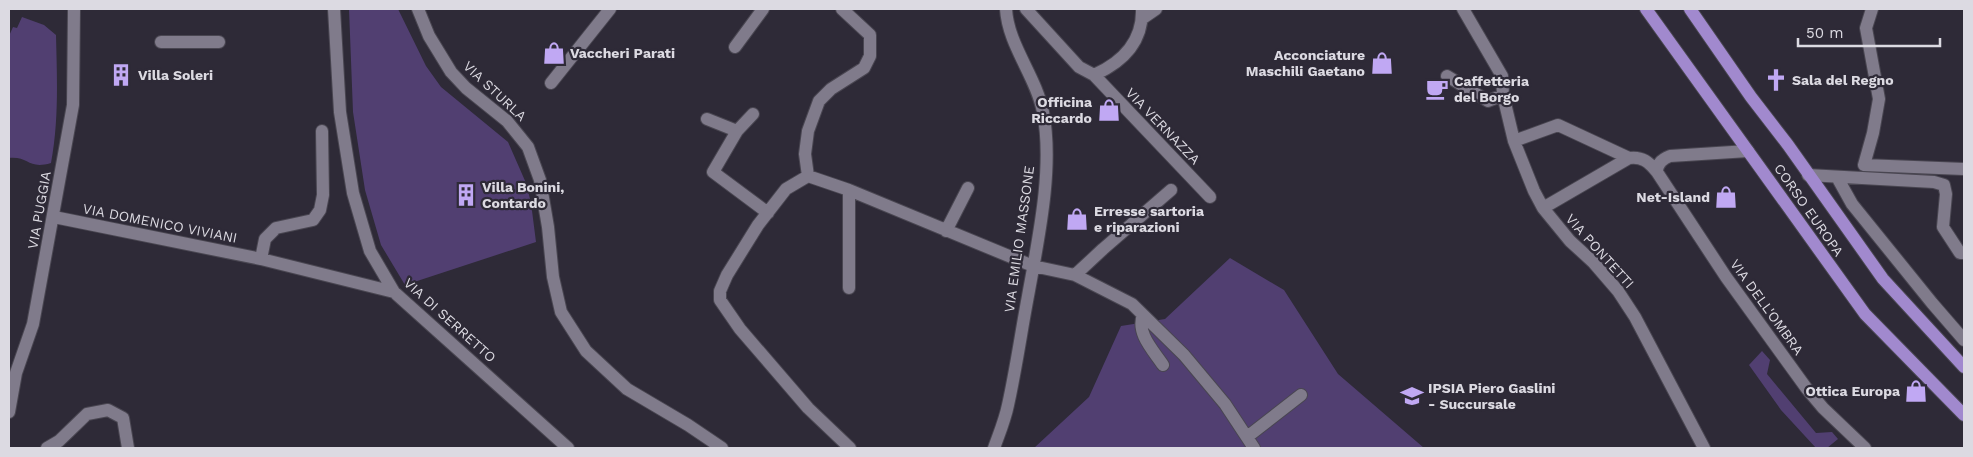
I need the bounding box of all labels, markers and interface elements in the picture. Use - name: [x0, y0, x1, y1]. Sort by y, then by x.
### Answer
- scale bar: [1798, 15, 1940, 47]
- text: 50 m: [1806, 24, 1843, 42]
- shop icon: Vaccheri Parati: [541, 40, 567, 66]
- place label: Vaccheri Parati: [570, 45, 675, 61]
- place label: Acconciature Maschili Gaetano: [1246, 47, 1365, 79]
- shop icon: Acconciature Maschili Gaetano: [1369, 50, 1395, 76]
- street label: VIA STURLA: [460, 58, 530, 124]
- building icon: Villa Soleri: [108, 62, 134, 88]
- place label: Villa Soleri: [138, 67, 213, 83]
- church icon: Sala del Regno: [1763, 67, 1789, 93]
- place label: Sala del Regno: [1792, 72, 1894, 88]
- place label: Caffetteria del Borgo: [1454, 73, 1530, 105]
- cafe icon: Caffetteria del Borgo: [1424, 76, 1450, 102]
- street label: VIA VERNAZZA: [1123, 85, 1203, 167]
- place label: Officina Riccardo: [1031, 94, 1093, 126]
- shop icon: Officina Riccardo: [1096, 97, 1122, 123]
- street label: CORSO EUROPA: [1771, 161, 1847, 259]
- street label: VIA EMILIO MASSONE: [1001, 164, 1037, 313]
- street label: VIA PUGGIA: [24, 170, 54, 250]
- place label: Villa Bonini, Contardo: [482, 179, 564, 211]
- building icon: Villa Bonini, Contardo: [453, 182, 479, 208]
- shop icon: Net-Island: [1713, 184, 1739, 210]
- place label: Net-Island: [1636, 189, 1710, 205]
- street label: VIA DOMENICO VIVIANI: [81, 200, 239, 246]
- place label: Erresse sartoria e riparazioni: [1094, 203, 1205, 235]
- shop icon: Erresse sartoria e riparazioni: [1064, 206, 1090, 232]
- street label: VIA PONTETTI: [1562, 211, 1638, 291]
- street label: VIA DELL'OMBRA: [1727, 256, 1807, 358]
- street label: VIA DI SERRETTO: [401, 275, 499, 365]
- shop icon: Ottica Europa: [1903, 378, 1929, 404]
- place label: IPSIA Piero Gaslini - Succursale: [1428, 380, 1555, 412]
- school or university icon: IPSIA Piero Gaslini - Succursale: [1399, 383, 1425, 409]
- place label: Ottica Europa: [1805, 383, 1901, 399]

